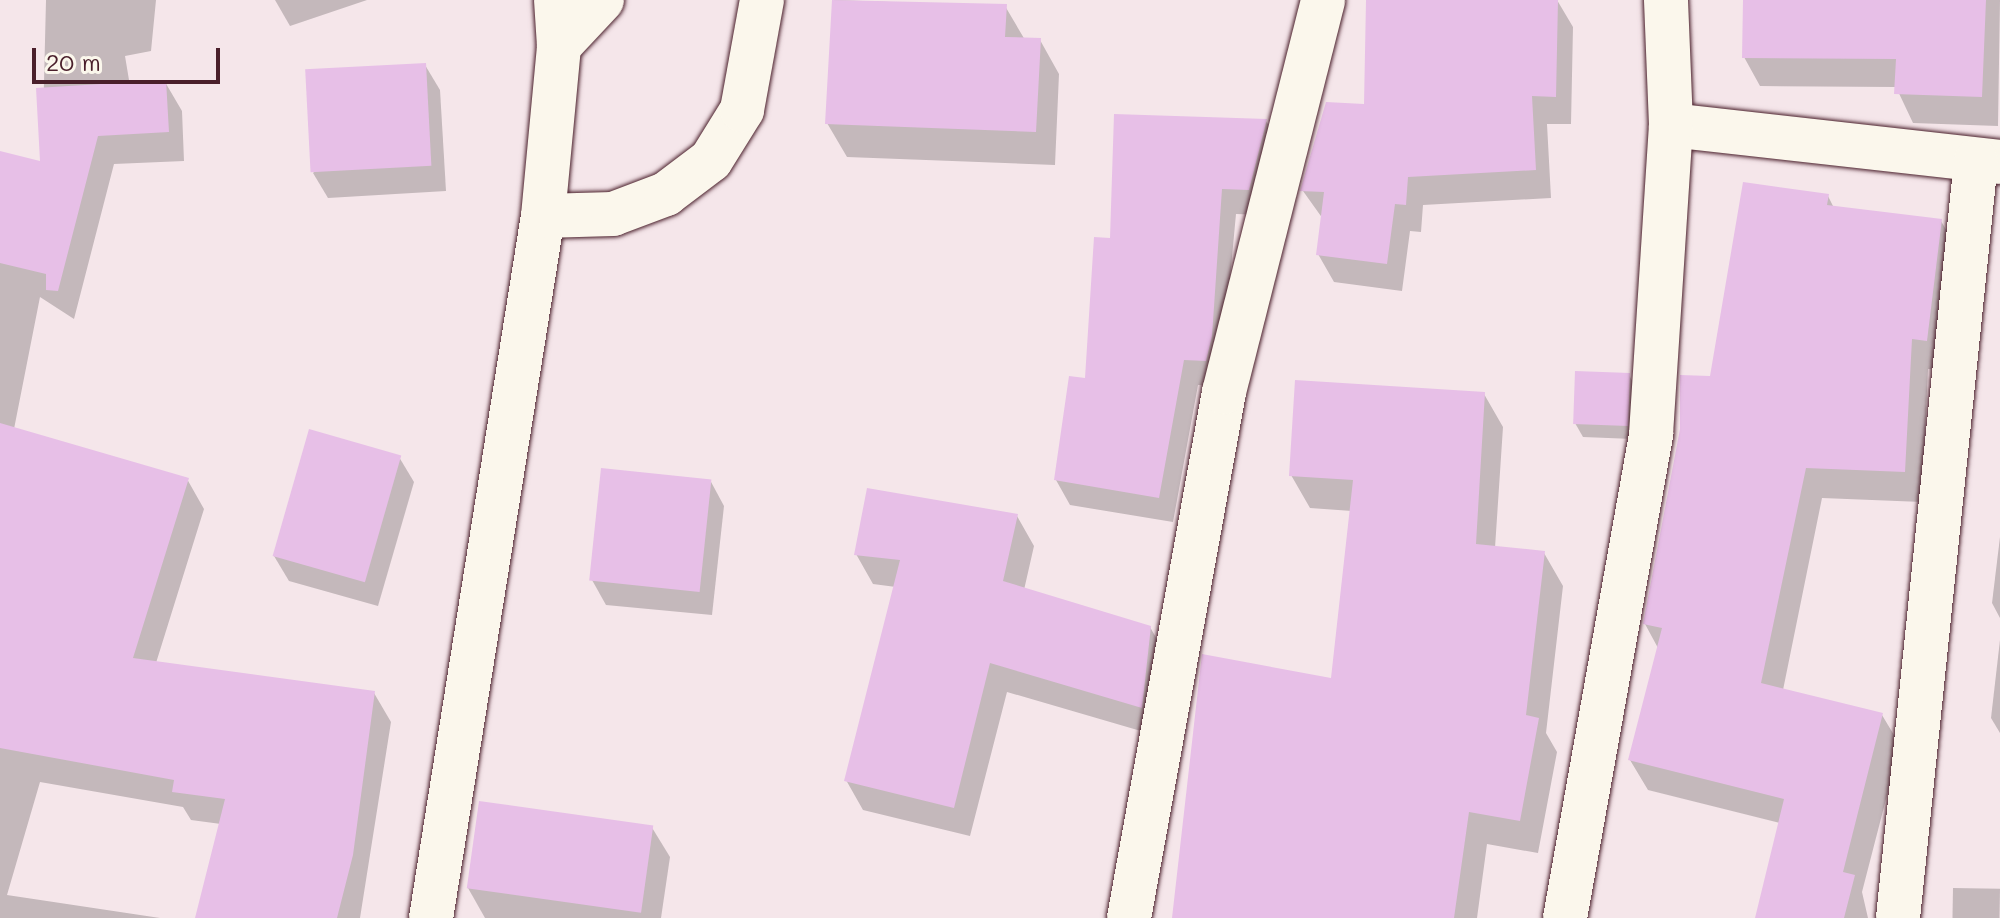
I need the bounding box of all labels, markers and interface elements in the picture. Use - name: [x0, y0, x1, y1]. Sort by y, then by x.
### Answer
- scale bar: [36, 32, 224, 82]
- text: 20 m: [46, 46, 101, 77]

